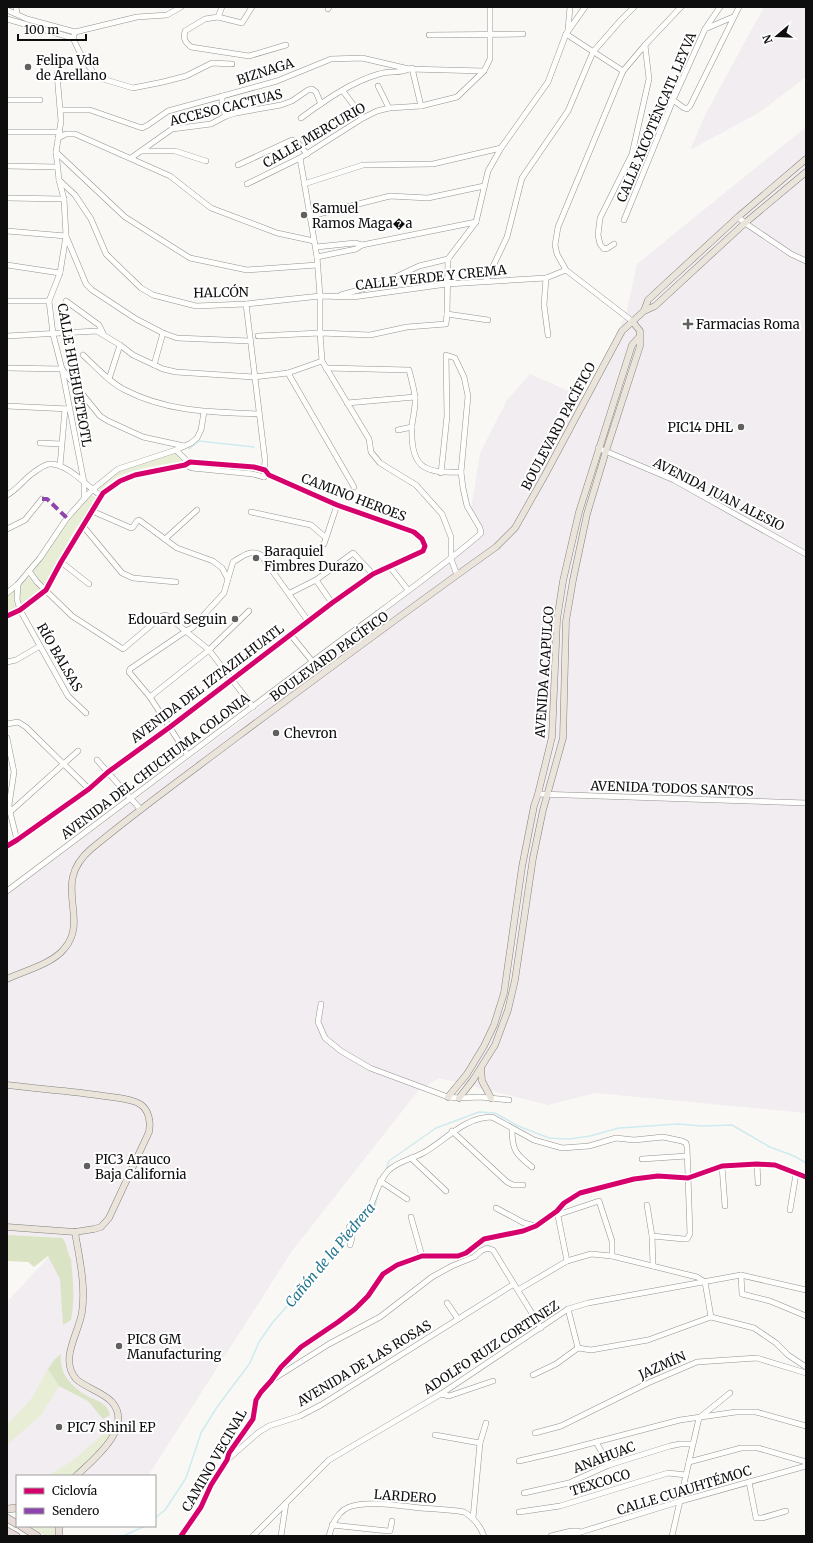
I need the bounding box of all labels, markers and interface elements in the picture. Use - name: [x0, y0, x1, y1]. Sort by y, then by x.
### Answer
- scale bar: [18, 16, 86, 42]
- north arrow: [757, 16, 797, 56]
- text: 100 m: [24, 22, 59, 37]
- street label: CALLE XICOTÉNCATL LEYVA: [612, 28, 700, 205]
- text: N: [759, 33, 776, 46]
- place label: Felipa Vda de Arellano: [36, 52, 107, 84]
- street label: BIZNAGA: [234, 54, 297, 89]
- marker: Felipa Vda de Arellano: [23, 62, 33, 72]
- street label: ACCESO CACTUAS: [167, 85, 285, 130]
- street label: CALLE MERCURIO: [260, 99, 369, 172]
- place label: Samuel Ramos Maga�a: [312, 200, 413, 232]
- marker: Samuel Ramos Maga�a: [299, 210, 309, 220]
- street label: CALLE VERDE Y CREMA: [355, 261, 508, 294]
- street label: HALCÓN: [193, 283, 249, 301]
- street label: CALLE HUEHUETEOTL: [54, 302, 95, 448]
- place label: Farmacias Roma: [696, 316, 800, 333]
- marker: Farmacias Roma: [683, 319, 693, 329]
- street label: BOULEVARD PACÍFICO: [517, 359, 599, 493]
- place label: PIC14 DHL: [667, 419, 733, 436]
- marker: PIC14 DHL: [736, 422, 746, 432]
- street label: AVENIDA JUAN ALESIO: [649, 454, 787, 535]
- street label: CAMINO HEROES: [299, 470, 409, 525]
- place label: Baraquiel Fimbres Durazo: [264, 543, 364, 575]
- marker: Baraquiel Fimbres Durazo: [251, 553, 261, 563]
- street label: AVENIDA ACAPULCO: [531, 606, 558, 739]
- street label: BOULEVARD PACÍFICO: [266, 607, 392, 705]
- place label: Edouard Seguin: [128, 611, 227, 628]
- marker: Edouard Seguin: [230, 614, 240, 624]
- street label: RÍO BALSAS: [33, 619, 87, 695]
- street label: AVENIDA DEL IZTAZILHUATL: [126, 620, 287, 747]
- street label: AVENIDA DEL CHUCHUMA COLONIA: [57, 689, 254, 844]
- place label: Chevron: [284, 725, 337, 742]
- marker: Chevron: [271, 728, 281, 738]
- street label: AVENIDA TODOS SANTOS: [589, 777, 754, 800]
- place label: PIC3 Arauco Baja California: [95, 1151, 187, 1183]
- marker: PIC3 Arauco Baja California: [82, 1161, 92, 1171]
- water label: Cañón de la Piedrera: [281, 1199, 379, 1311]
- street label: ADOLFO RUIZ CORTINEZ: [419, 1297, 562, 1398]
- street label: AVENIDA DE LAS ROSAS: [293, 1316, 435, 1411]
- place label: PIC8 GM Manufacturing: [127, 1331, 221, 1363]
- marker: PIC8 GM Manufacturing: [114, 1341, 124, 1351]
- street label: JAZMÍN: [635, 1347, 689, 1384]
- street label: CAMINO VECINAL: [178, 1406, 251, 1515]
- place label: PIC7 Shinil EP: [67, 1419, 156, 1436]
- marker: PIC7 Shinil EP: [54, 1422, 64, 1432]
- street label: ANAHUAC: [570, 1438, 638, 1477]
- street label: CALLE CUAUHTÉMOC: [615, 1461, 753, 1519]
- street label: TEXCOCO: [568, 1465, 632, 1500]
- legend: [16, 1475, 156, 1527]
- text: Ciclovía: [52, 1483, 98, 1498]
- street label: LARDERO: [373, 1486, 437, 1507]
- text: Sendero: [52, 1503, 99, 1518]

